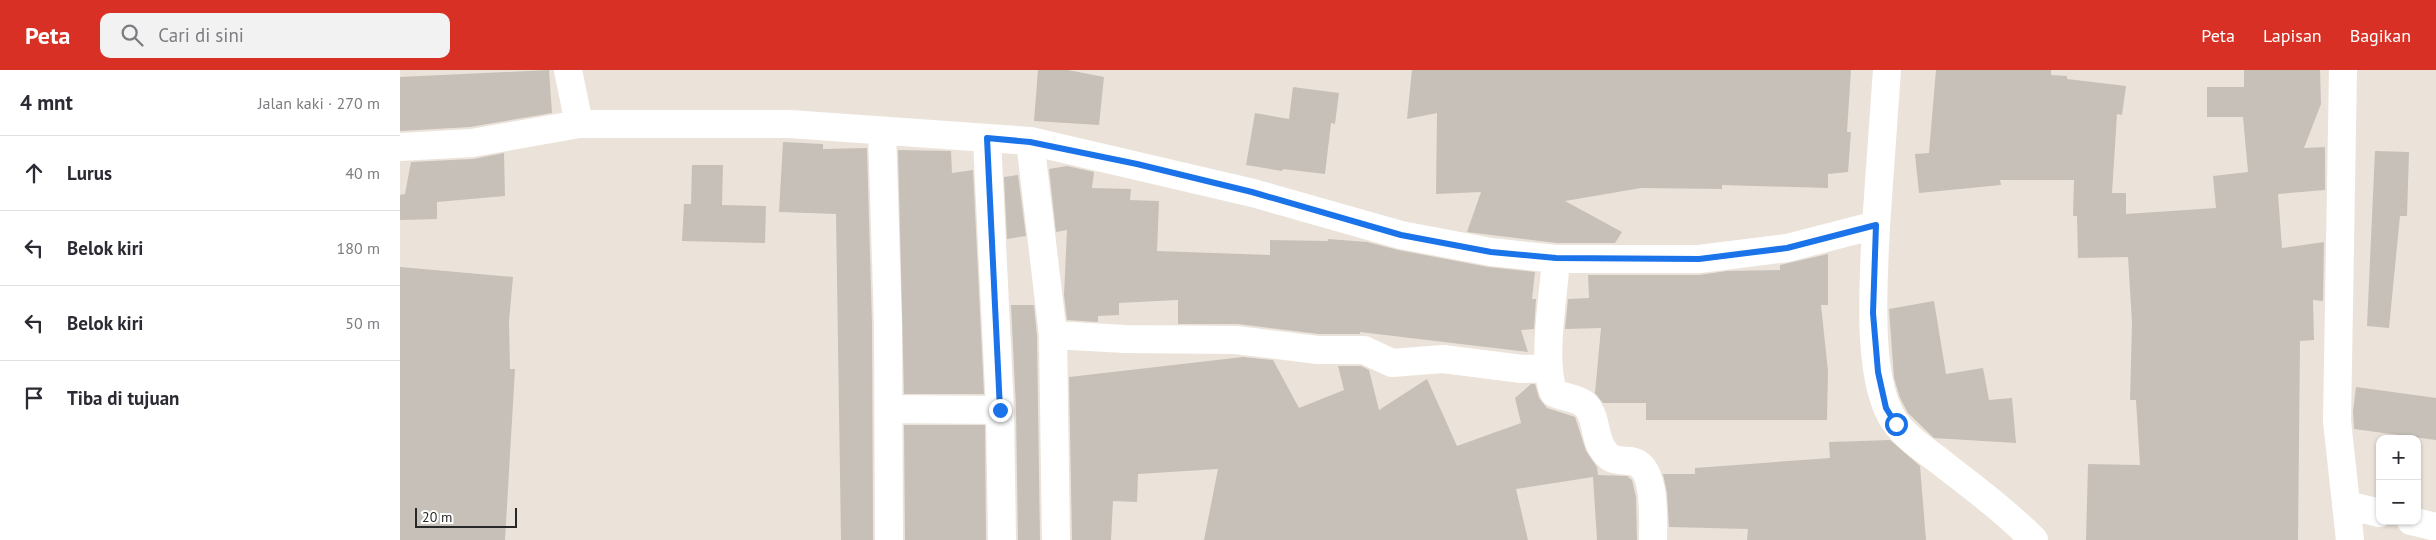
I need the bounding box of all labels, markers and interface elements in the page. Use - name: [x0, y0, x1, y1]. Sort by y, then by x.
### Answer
- search box: [100, 13, 450, 58]
- text: Peta: [25, 20, 70, 51]
- icon: search: [118, 21, 146, 49]
- text: Cari di sini: [158, 23, 244, 47]
- text: Peta: [2201, 24, 2235, 47]
- text: Lapisan: [2263, 24, 2322, 47]
- text: Bagikan: [2350, 24, 2411, 47]
- text: 4 mnt: [20, 89, 73, 116]
- text: Jalan kaki · 270 m: [258, 93, 380, 113]
- icon: ahead: [20, 159, 48, 187]
- text: Lurus: [67, 161, 112, 185]
- text: 40 m: [345, 163, 380, 183]
- icon: left: [20, 234, 48, 262]
- text: Belok kiri: [67, 236, 143, 260]
- text: 180 m: [337, 238, 380, 258]
- icon: left: [20, 309, 48, 337]
- text: Belok kiri: [67, 311, 143, 335]
- text: 50 m: [345, 313, 380, 333]
- icon: arrive: [20, 384, 48, 412]
- text: Tiba di tujuan: [67, 386, 179, 410]
- route end: [989, 399, 1012, 422]
- route start: [1885, 413, 1908, 436]
- map controls: [2376, 435, 2421, 525]
- button: +: [2376, 435, 2421, 480]
- button: −: [2376, 480, 2421, 525]
- scale bar: [415, 505, 518, 528]
- text: 20 m: [422, 508, 452, 526]

